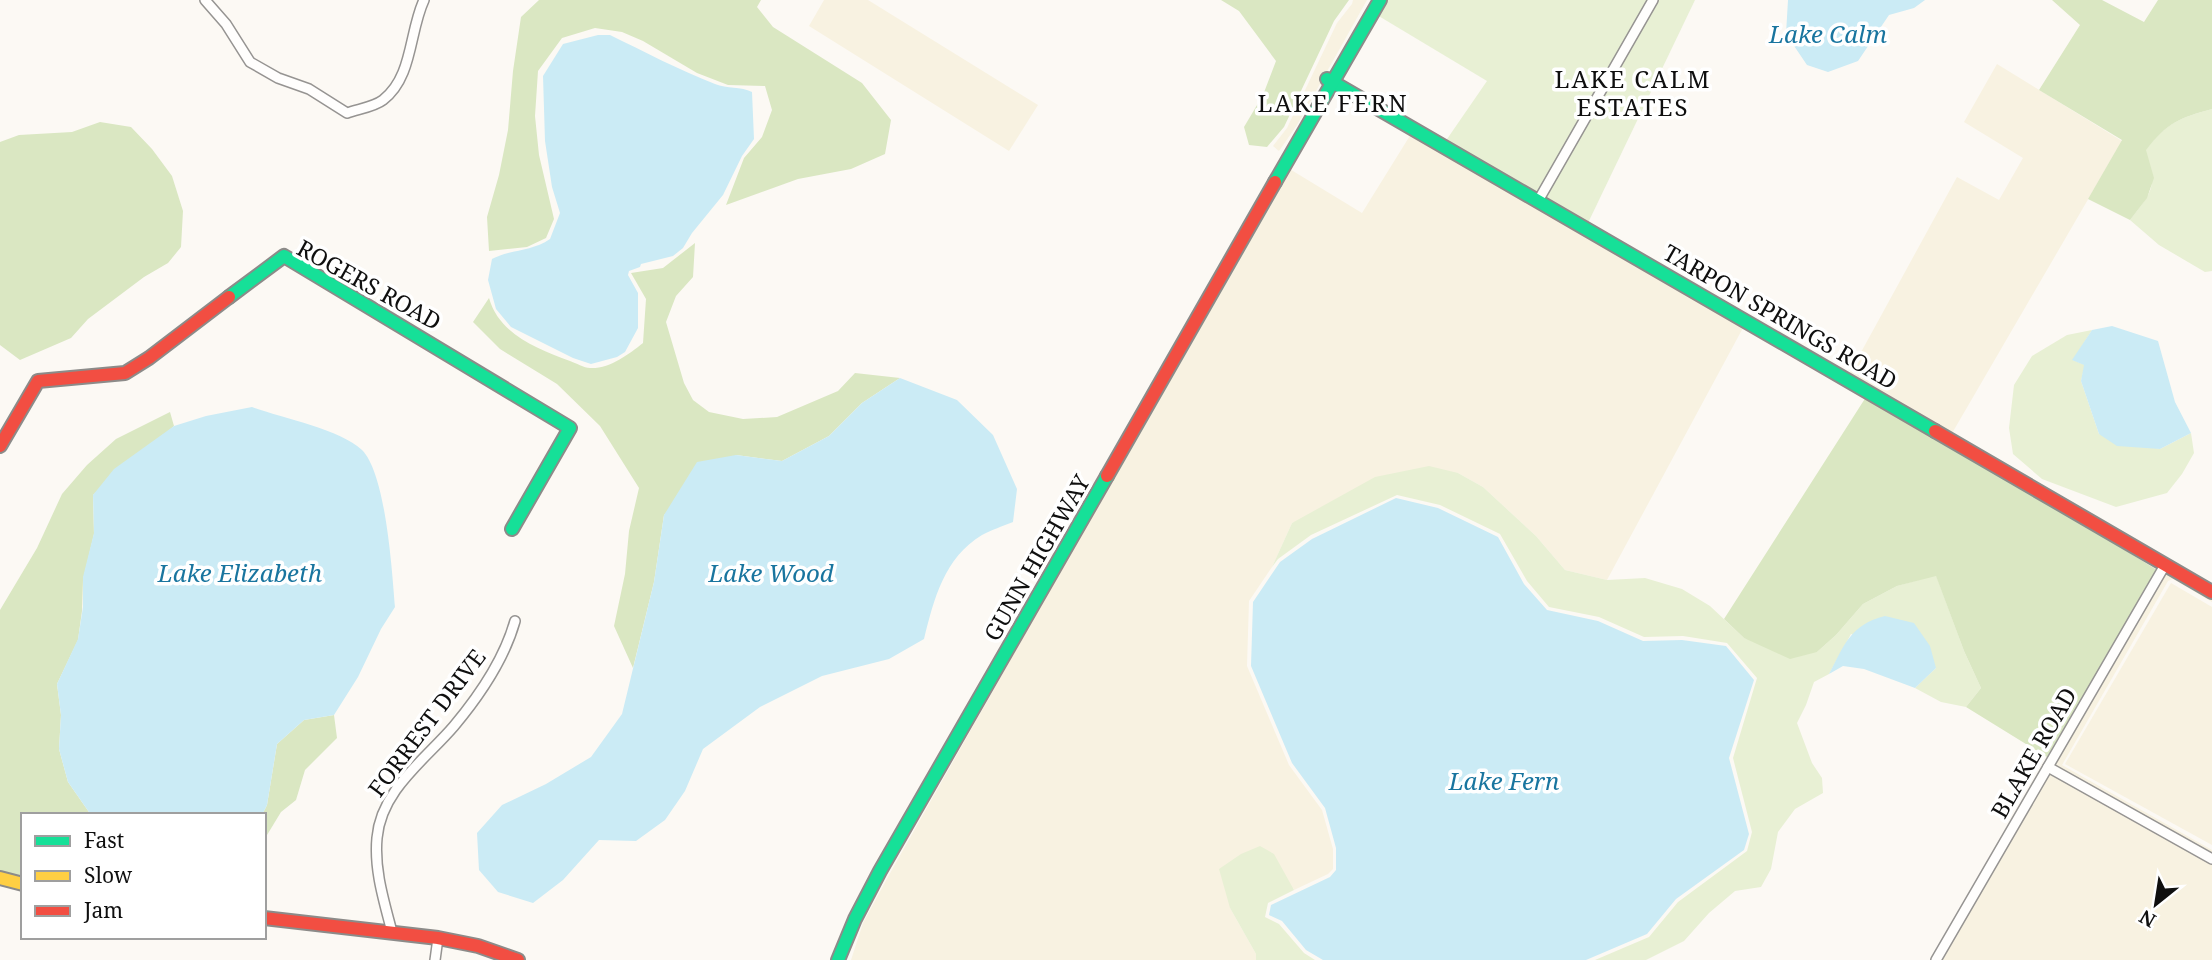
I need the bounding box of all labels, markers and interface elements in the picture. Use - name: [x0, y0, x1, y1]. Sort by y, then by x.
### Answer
- water label: Lake Calm: [1768, 17, 1887, 50]
- district label: LAKE CALM ESTATES: [1555, 62, 1711, 123]
- district label: LAKE FERN: [1257, 86, 1409, 119]
- street label: ROGERS ROAD: [292, 231, 447, 337]
- street label: TARPON SPRINGS ROAD: [1658, 236, 1903, 396]
- street label: GUNN HIGHWAY: [976, 468, 1097, 646]
- water label: Lake Elizabeth: [157, 556, 322, 589]
- water label: Lake Wood: [707, 556, 834, 589]
- street label: FORREST DRIVE: [360, 642, 492, 803]
- street label: BLAKE ROAD: [1983, 681, 2084, 824]
- water label: Lake Fern: [1448, 764, 1559, 797]
- legend: [21, 813, 266, 939]
- text: Fast: [84, 826, 124, 854]
- text: Slow: [84, 861, 133, 889]
- north arrow: [2121, 869, 2191, 939]
- text: Jam: [83, 896, 123, 924]
- text: N: [2134, 904, 2160, 934]

